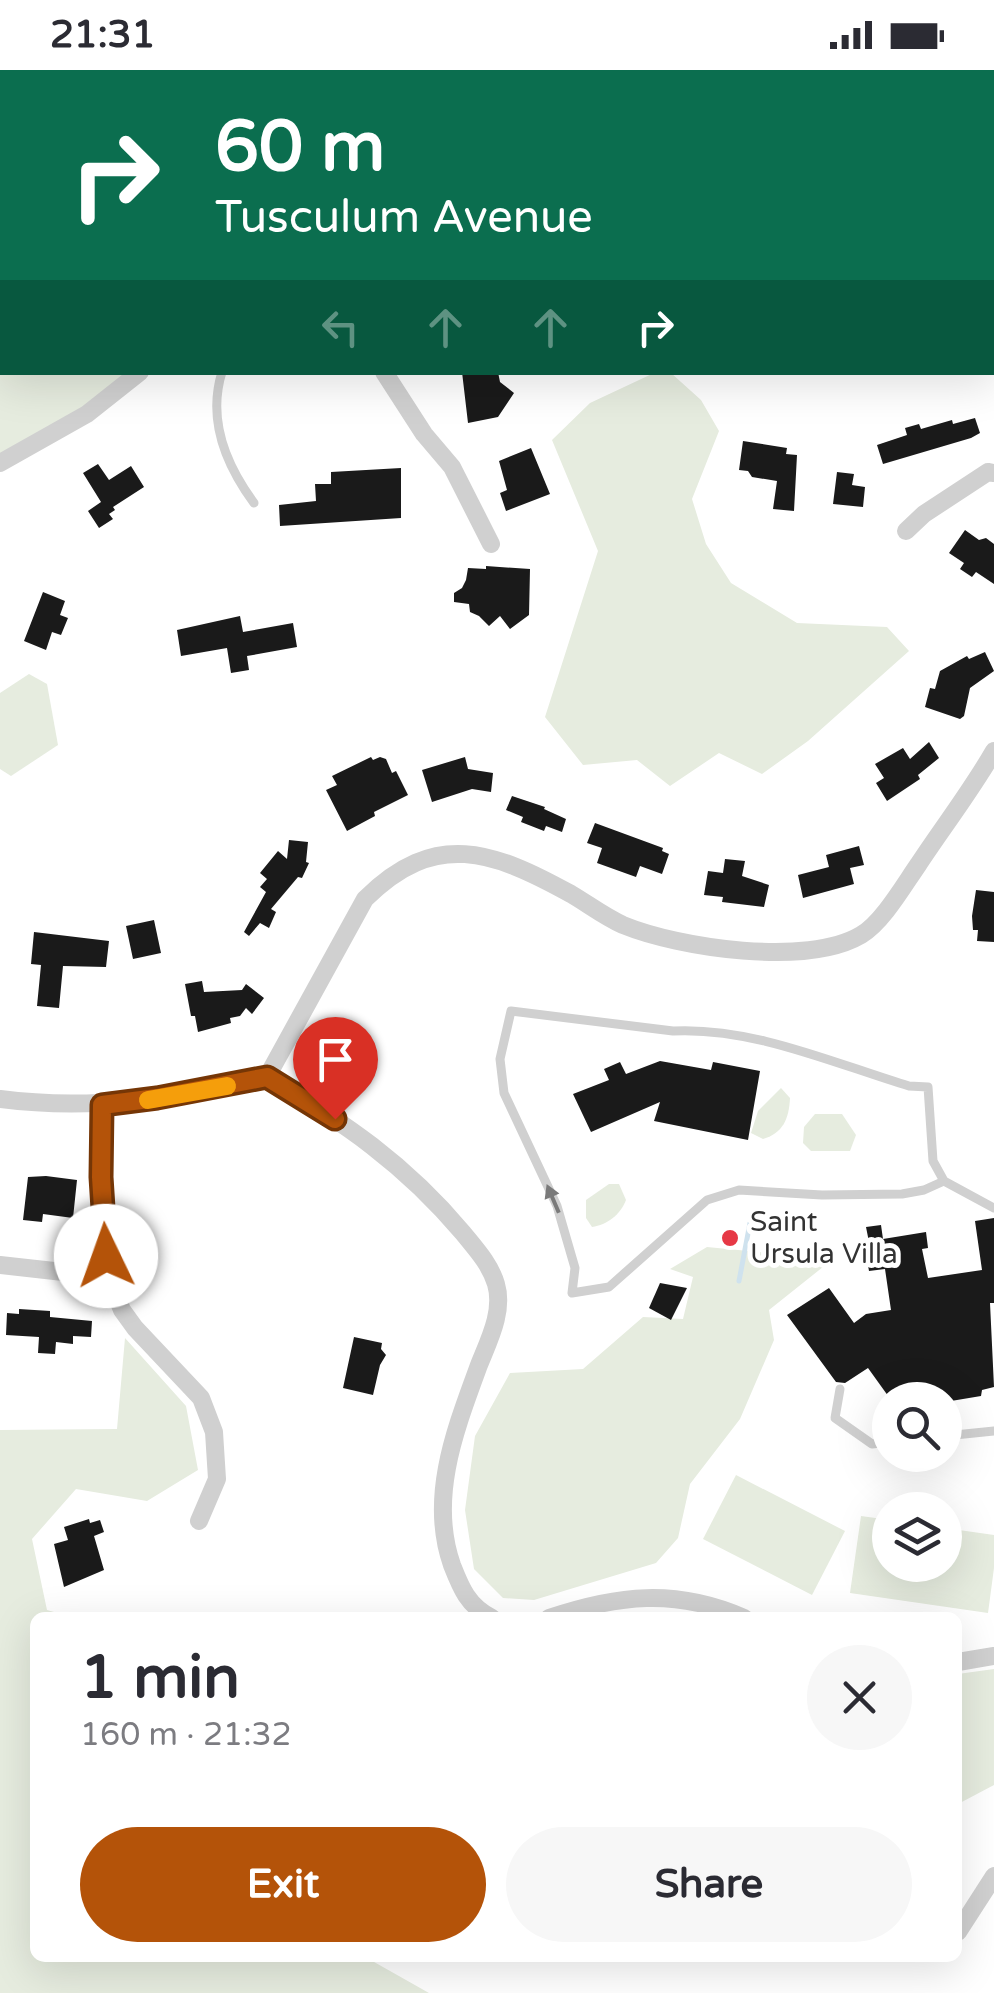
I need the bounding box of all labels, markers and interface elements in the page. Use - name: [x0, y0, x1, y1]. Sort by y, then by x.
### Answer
- text: 21:31: [50, 12, 155, 58]
- text: 60 m: [215, 106, 385, 190]
- icon: right: [50, 110, 180, 240]
- text: Tusculum Avenue: [215, 191, 593, 245]
- icon: left: [313, 300, 368, 355]
- icon: ahead: [418, 300, 473, 355]
- icon: ahead: [523, 300, 578, 355]
- icon: right: [628, 300, 683, 355]
- pin: [293, 1017, 378, 1120]
- icon: arrive: [308, 1032, 363, 1087]
- one-way arrow: [545, 1184, 561, 1214]
- position arrow: [54, 1204, 158, 1308]
- place label: Saint Ursula Villa: [750, 1205, 898, 1271]
- marker: Saint Ursula Villa: [719, 1227, 741, 1249]
- map controls: [872, 1382, 962, 1582]
- button: search: [872, 1382, 962, 1472]
- button: layers: [872, 1492, 962, 1582]
- text: 1 min: [80, 1642, 240, 1714]
- button: close: [807, 1645, 912, 1750]
- text: 160 m · 21:32: [80, 1716, 292, 1754]
- button: Exit: [80, 1827, 486, 1942]
- button: Share: [506, 1827, 912, 1942]

